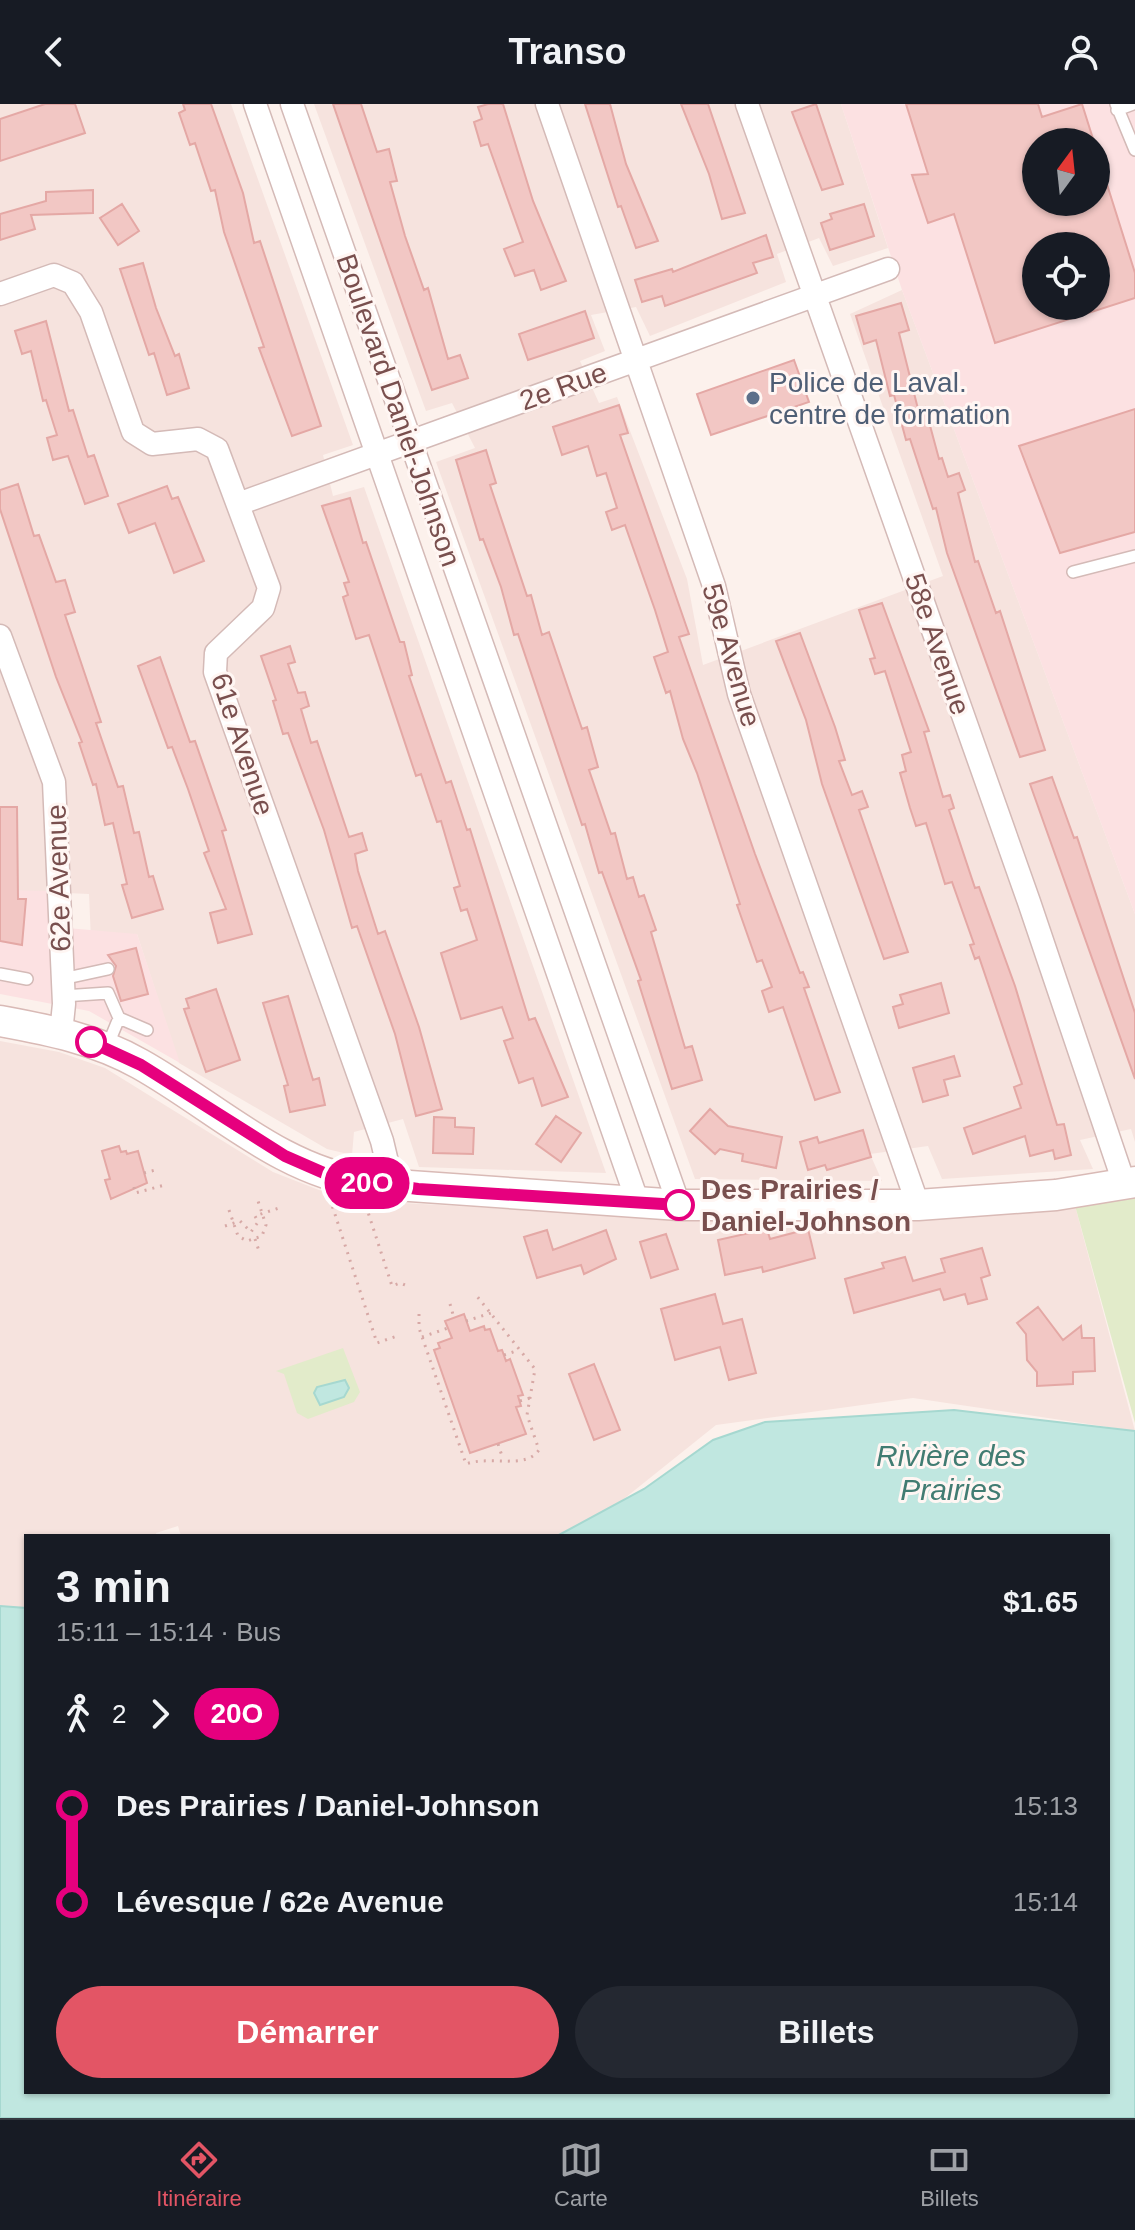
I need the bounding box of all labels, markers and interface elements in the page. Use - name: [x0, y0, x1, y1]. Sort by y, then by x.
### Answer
- icon: back: [32, 30, 76, 74]
- icon: person: [1059, 30, 1103, 74]
- text: Transo: [508, 31, 627, 72]
- north arrow: [1022, 128, 1110, 216]
- map controls: [1022, 128, 1110, 320]
- button: locate: [1022, 232, 1110, 320]
- street label: Boulevard Daniel-Johnson: [330, 250, 467, 570]
- street label: 2e Rue: [515, 356, 611, 416]
- place label: Police de Laval. centre de formation: [769, 367, 1010, 430]
- marker: Police de Laval. centre de formation: [744, 389, 762, 407]
- street label: 58e Avenue: [899, 569, 976, 719]
- street label: 59e Avenue: [696, 580, 767, 730]
- street label: 61e Avenue: [205, 669, 280, 819]
- street label: 62e Avenue: [40, 804, 77, 952]
- unlabelled marker: [76, 1027, 106, 1057]
- line badge: 20O: [321, 1157, 413, 1209]
- text: 20O: [341, 1167, 393, 1198]
- place label: Des Prairies / Daniel-Johnson: [701, 1174, 911, 1237]
- marker: Des Prairies / Daniel-Johnson: [664, 1190, 694, 1220]
- water label: Rivière des Prairies: [876, 1439, 1026, 1506]
- text: 3 min: [56, 1562, 171, 1611]
- text: $1.65: [1003, 1585, 1078, 1618]
- text: 15:11 – 15:14 · Bus: [56, 1617, 281, 1647]
- icon: walk: [56, 1692, 100, 1736]
- icon: forward: [138, 1692, 182, 1736]
- text: 20O: [210, 1698, 263, 1729]
- text: 2: [112, 1699, 126, 1729]
- text: Des Prairies / Daniel-Johnson: [116, 1789, 539, 1822]
- text: 15:13: [1013, 1791, 1078, 1821]
- text: Lévesque / 62e Avenue: [116, 1885, 444, 1918]
- text: 15:14: [1013, 1887, 1078, 1917]
- button: Démarrer: [56, 1986, 559, 2078]
- button: Billets: [575, 1986, 1078, 2078]
- tab: Itinéraire: [156, 2138, 242, 2212]
- tab: Carte: [554, 2138, 608, 2212]
- tab: Billets: [920, 2138, 979, 2212]

